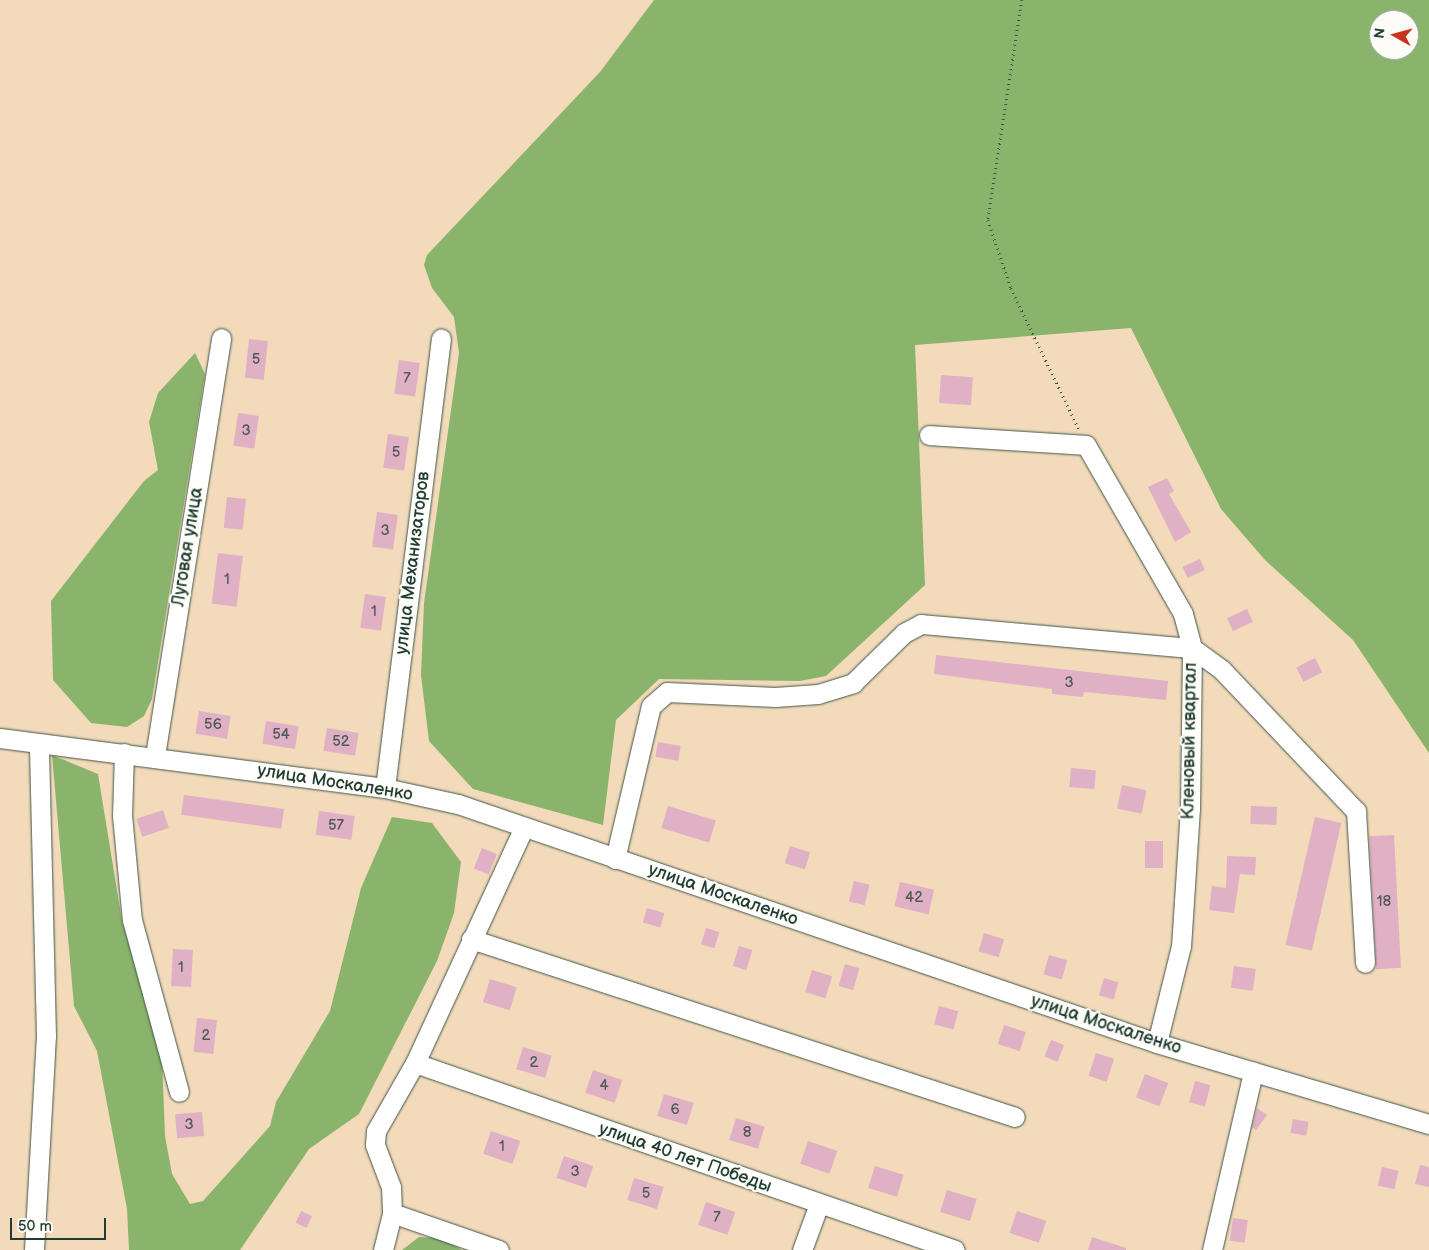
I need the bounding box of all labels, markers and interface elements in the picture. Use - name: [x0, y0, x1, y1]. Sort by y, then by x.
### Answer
- north arrow: [1369, 10, 1419, 60]
- text: N: [1371, 27, 1389, 39]
- house number: 5: [252, 351, 260, 369]
- house number: 7: [403, 370, 411, 388]
- house number: 3: [241, 422, 251, 440]
- house number: 5: [392, 444, 400, 462]
- street label: улица Механизаторов: [391, 470, 435, 656]
- street label: Луговая улица: [168, 486, 208, 608]
- house number: 3: [380, 522, 390, 540]
- house number: 1: [224, 571, 230, 589]
- house number: 1: [371, 603, 377, 621]
- street label: Кленовый квартал: [1178, 662, 1202, 820]
- house number: 3: [1064, 674, 1074, 692]
- house number: 56: [204, 716, 222, 734]
- house number: 54: [272, 726, 290, 744]
- house number: 52: [332, 733, 350, 751]
- street label: улица Москаленко: [256, 760, 414, 806]
- house number: 57: [328, 817, 344, 835]
- street label: улица Москаленко: [645, 859, 801, 931]
- house number: 42: [905, 889, 923, 907]
- house number: 18: [1377, 893, 1391, 911]
- house number: 1: [178, 959, 184, 977]
- street label: улица Москаленко: [1028, 990, 1184, 1060]
- house number: 2: [202, 1027, 210, 1045]
- house number: 2: [530, 1054, 538, 1072]
- house number: 4: [599, 1077, 609, 1095]
- house number: 6: [670, 1101, 680, 1119]
- house number: 3: [184, 1116, 194, 1134]
- street label: улица 40 лет Победы: [596, 1118, 774, 1198]
- house number: 8: [743, 1124, 751, 1142]
- house number: 1: [499, 1138, 505, 1156]
- house number: 3: [570, 1163, 580, 1181]
- house number: 5: [642, 1185, 650, 1203]
- scale bar: [12, 1208, 109, 1240]
- house number: 7: [713, 1209, 721, 1227]
- text: 50 m: [18, 1217, 52, 1236]

